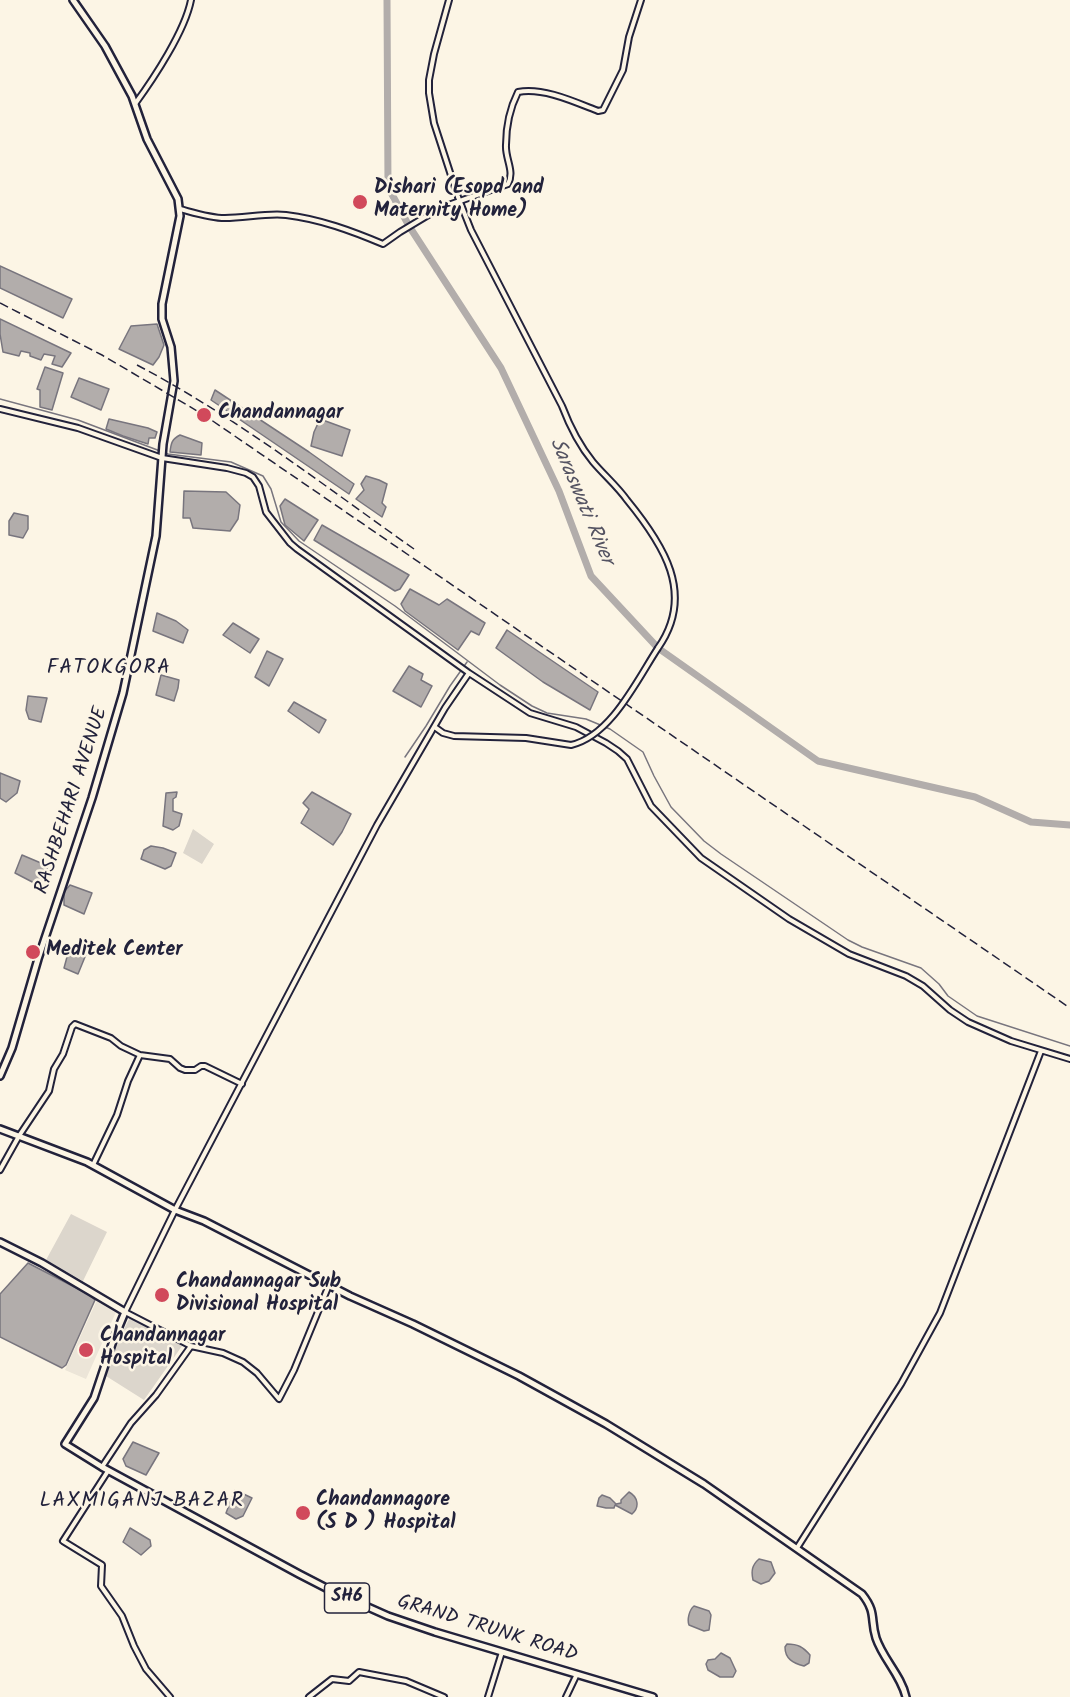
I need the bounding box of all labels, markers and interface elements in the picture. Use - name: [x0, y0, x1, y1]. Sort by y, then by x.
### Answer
- place label: Dishari (Esopd and Maternity Home): [374, 178, 544, 225]
- marker: Dishari (Esopd and Maternity Home): [351, 193, 369, 211]
- place label: Chandannagar: [218, 403, 343, 427]
- marker: Chandannagar: [195, 406, 213, 424]
- water label: Saraswati River: [542, 435, 618, 569]
- district label: FATOKGORA: [47, 656, 171, 682]
- street label: RASHBEHARI AVENUE: [31, 704, 115, 898]
- place label: Meditek Center: [46, 940, 182, 964]
- marker: Meditek Center: [24, 943, 42, 961]
- place label: Chandannagar Sub Divisional Hospital: [176, 1272, 341, 1319]
- marker: Chandannagar Sub Divisional Hospital: [153, 1286, 171, 1304]
- place label: Chandannagar Hospital: [100, 1326, 225, 1373]
- marker: Chandannagar Hospital: [77, 1341, 95, 1359]
- district label: LAXMIGANJ BAZAR: [39, 1489, 245, 1515]
- place label: Chandannagore (S D ) Hospital: [316, 1490, 456, 1537]
- marker: Chandannagore (S D ) Hospital: [294, 1504, 312, 1522]
- road number: SH6: [324, 1583, 370, 1613]
- street label: GRAND TRUNK ROAD: [394, 1591, 580, 1669]

